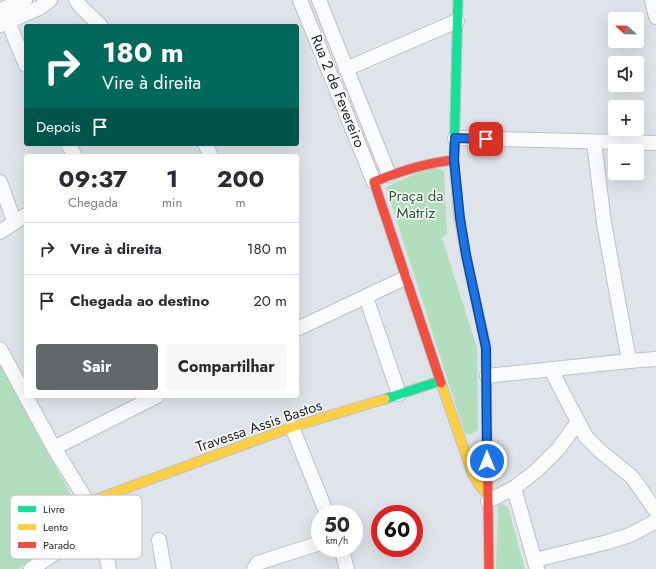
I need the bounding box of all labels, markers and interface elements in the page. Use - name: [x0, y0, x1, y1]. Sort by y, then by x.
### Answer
- north arrow: [608, 12, 644, 48]
- map controls: [608, 12, 644, 180]
- street label: Rua 2 de Fevereiro: [305, 31, 371, 151]
- text: 180 m: [102, 32, 184, 73]
- icon: right: [36, 40, 88, 92]
- button: sound: [608, 56, 644, 92]
- text: Vire à direita: [102, 70, 201, 96]
- button: +: [608, 100, 644, 136]
- text: Depois: [36, 116, 81, 138]
- icon: arrive: [89, 116, 111, 138]
- pin: [469, 122, 503, 156]
- icon: arrive: [475, 128, 497, 150]
- button: −: [608, 144, 644, 180]
- text: 09:37: [59, 161, 127, 196]
- text: 1: [166, 161, 178, 196]
- text: 200: [217, 161, 264, 196]
- park label: Praça da Matriz: [389, 185, 443, 224]
- text: Chegada: [68, 193, 118, 212]
- text: min: [162, 193, 182, 212]
- text: m: [236, 193, 246, 212]
- icon: right: [36, 238, 58, 260]
- text: Vire à direita: [70, 238, 162, 260]
- text: 180 m: [247, 238, 287, 260]
- icon: arrive: [36, 290, 58, 312]
- text: Chegada ao destino: [70, 290, 209, 312]
- text: 20 m: [253, 290, 287, 312]
- button: Sair: [36, 344, 158, 390]
- button: Compartilhar: [166, 344, 287, 390]
- street label: Travessa Assis Bastos: [193, 394, 325, 458]
- position arrow: [466, 440, 508, 482]
- legend: [10, 495, 142, 559]
- text: Livre: [43, 501, 65, 517]
- speed limit sign: 60: [371, 505, 423, 557]
- text: 50: [324, 511, 350, 540]
- text: Lento: [43, 519, 68, 535]
- text: km/h: [326, 533, 348, 548]
- text: Parado: [43, 537, 75, 553]

